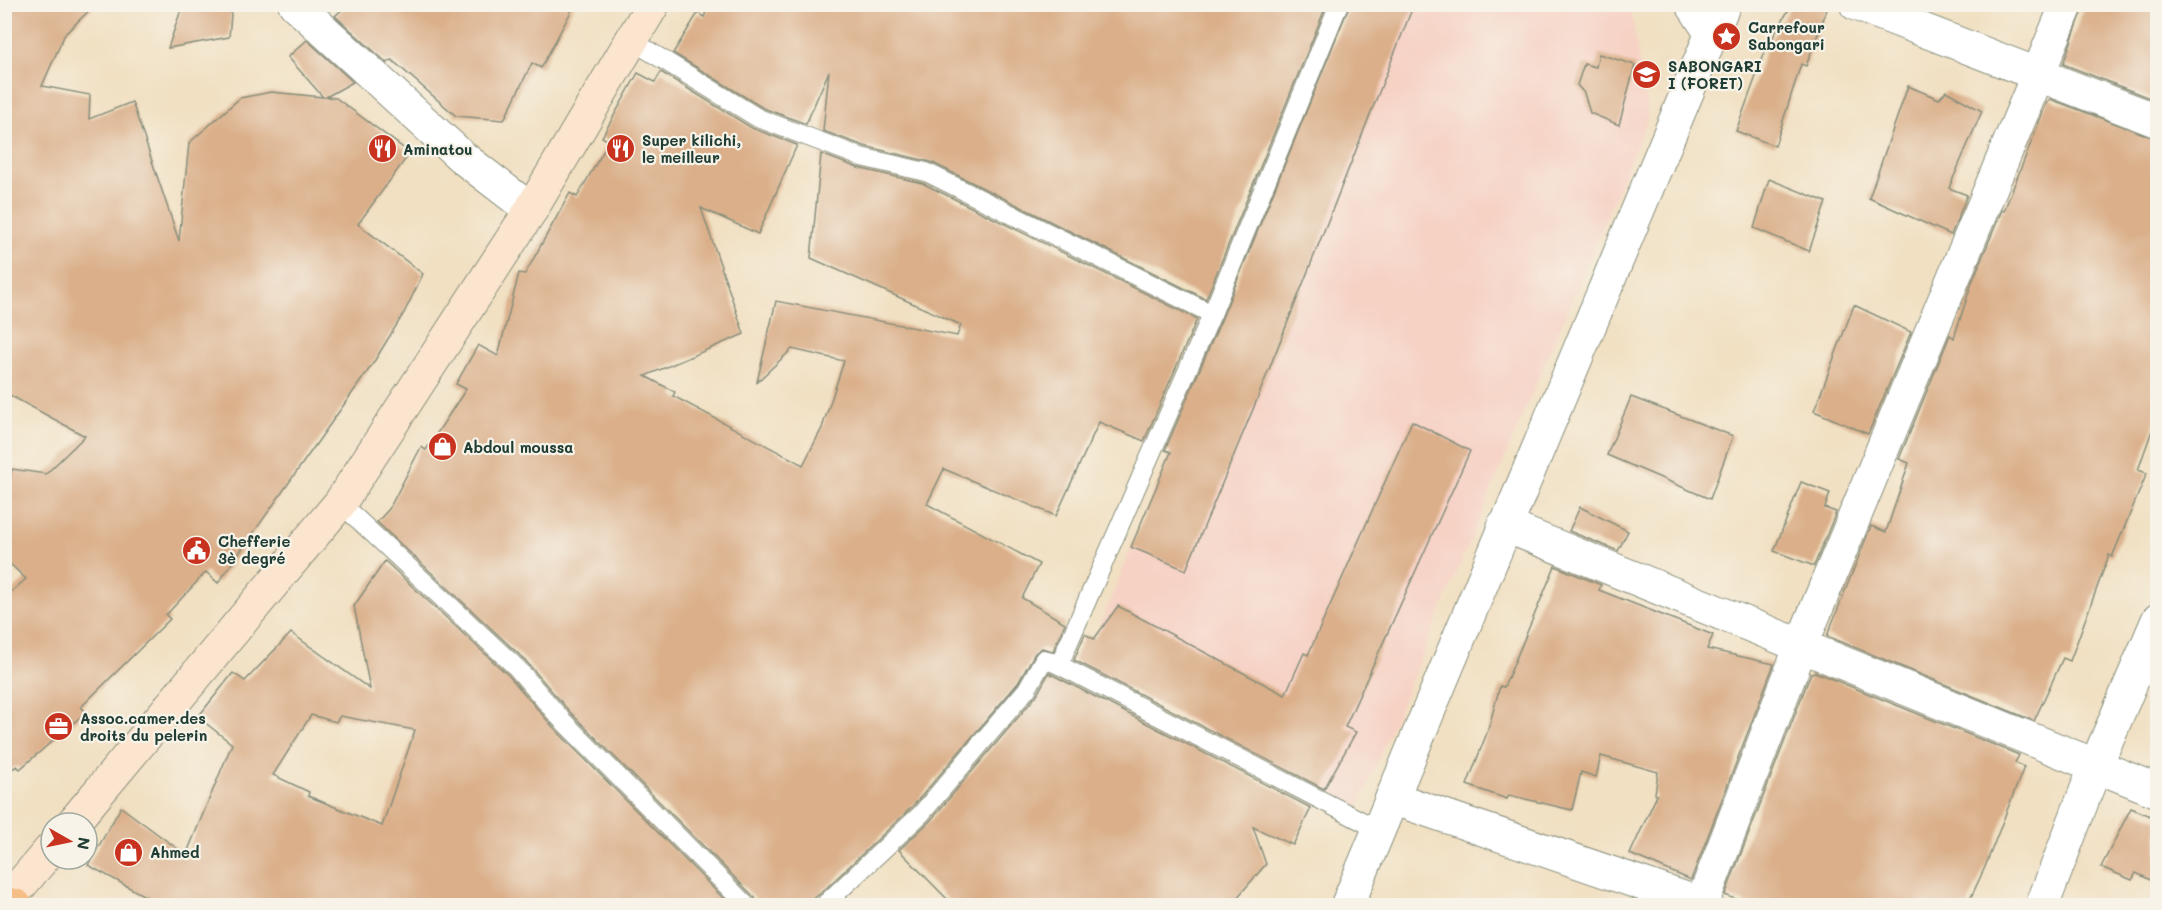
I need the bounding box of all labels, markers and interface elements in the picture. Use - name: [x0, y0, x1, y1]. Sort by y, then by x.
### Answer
- place label: Carrefour Sabongari: [1748, 17, 1825, 54]
- place icon: Carrefour Sabongari: [1711, 20, 1743, 52]
- place label: SABONGARI I (FORET): [1668, 56, 1762, 93]
- school or university icon: SABONGARI I (FORET): [1631, 59, 1663, 91]
- place label: Super kilichi, le meilleur: [642, 130, 741, 167]
- restaurant icon: Aminatou: [366, 133, 398, 165]
- restaurant icon: Super kilichi, le meilleur: [605, 133, 637, 165]
- place label: Aminatou: [403, 139, 473, 159]
- shop icon: Abdoul moussa: [426, 431, 458, 463]
- place label: Abdoul moussa: [463, 437, 574, 457]
- place label: Chefferie 3è degré: [218, 531, 290, 568]
- public building icon: Chefferie 3è degré: [181, 534, 213, 566]
- place label: Assoc.camer.des droits du pelerin: [80, 708, 207, 745]
- office icon: Assoc.camer.des droits du pelerin: [43, 711, 75, 743]
- north arrow: [39, 811, 99, 871]
- text: N: [73, 836, 96, 851]
- shop icon: Ahmed: [113, 836, 145, 868]
- place label: Ahmed: [150, 842, 200, 862]

